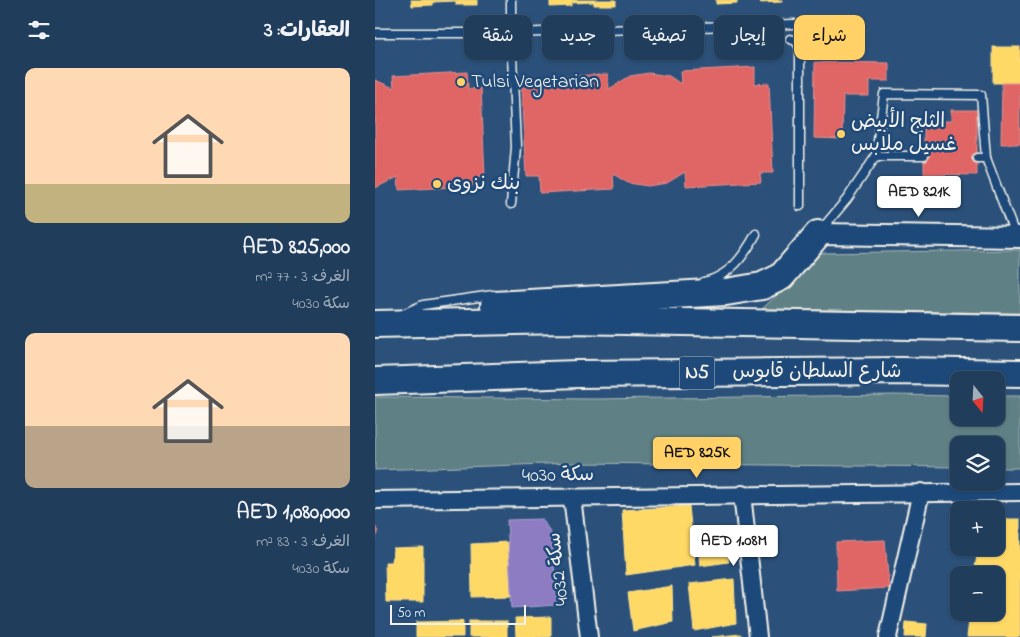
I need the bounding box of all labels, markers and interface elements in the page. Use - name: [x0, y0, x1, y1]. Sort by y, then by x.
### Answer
- chip: شقة: [464, 15, 532, 60]
- chip: جديد: [542, 15, 614, 60]
- chip: تصفية: [624, 15, 704, 60]
- chip: إيجار: [714, 15, 784, 60]
- chip: شراء: [794, 15, 865, 60]
- icon: filters: [25, 16, 53, 44]
- text: العقارات: 3: [264, 16, 350, 46]
- place label: Tulsi Vegetarian: [471, 68, 599, 98]
- marker: Tulsi Vegetarian: [455, 76, 467, 88]
- icon: home: [143, 101, 233, 191]
- place label: الثلج الأبيض غسيل ملابس: [851, 107, 956, 160]
- marker: الثلج الأبيض غسيل ملابس: [835, 128, 847, 140]
- place label: بنك نزوى: [447, 170, 520, 199]
- pin: AED 821K: [867, 176, 971, 218]
- marker: بنك نزوى: [431, 178, 443, 190]
- text: AED 821K: [888, 180, 950, 204]
- text: AED 825,000: [243, 233, 350, 263]
- text: الغرف: 3 · 77 m²: [255, 265, 350, 289]
- text: سكة 4030: [292, 292, 350, 316]
- road number: N5: [679, 356, 715, 389]
- street label: شارع السلطان قابوس: [733, 358, 901, 387]
- icon: home: [143, 366, 233, 456]
- north arrow: [950, 371, 1005, 426]
- map controls: [950, 371, 1005, 621]
- pin: AED 825K: [645, 436, 749, 479]
- button: layers: [950, 436, 1005, 491]
- text: AED 825K: [664, 441, 730, 465]
- street label: سكة 4030: [522, 461, 594, 491]
- text: AED 1,080,000: [237, 498, 350, 528]
- button: +: [950, 501, 1005, 556]
- pin: AED 1.08M: [677, 524, 791, 567]
- text: AED 1.08M: [701, 529, 767, 553]
- text: الغرف: 3 · 83 m²: [256, 530, 350, 554]
- street label: سكة 4032: [540, 531, 578, 607]
- text: سكة 4030: [292, 557, 350, 581]
- button: −: [950, 566, 1005, 621]
- scale bar: [390, 602, 526, 625]
- text: 50 m: [397, 603, 425, 624]

